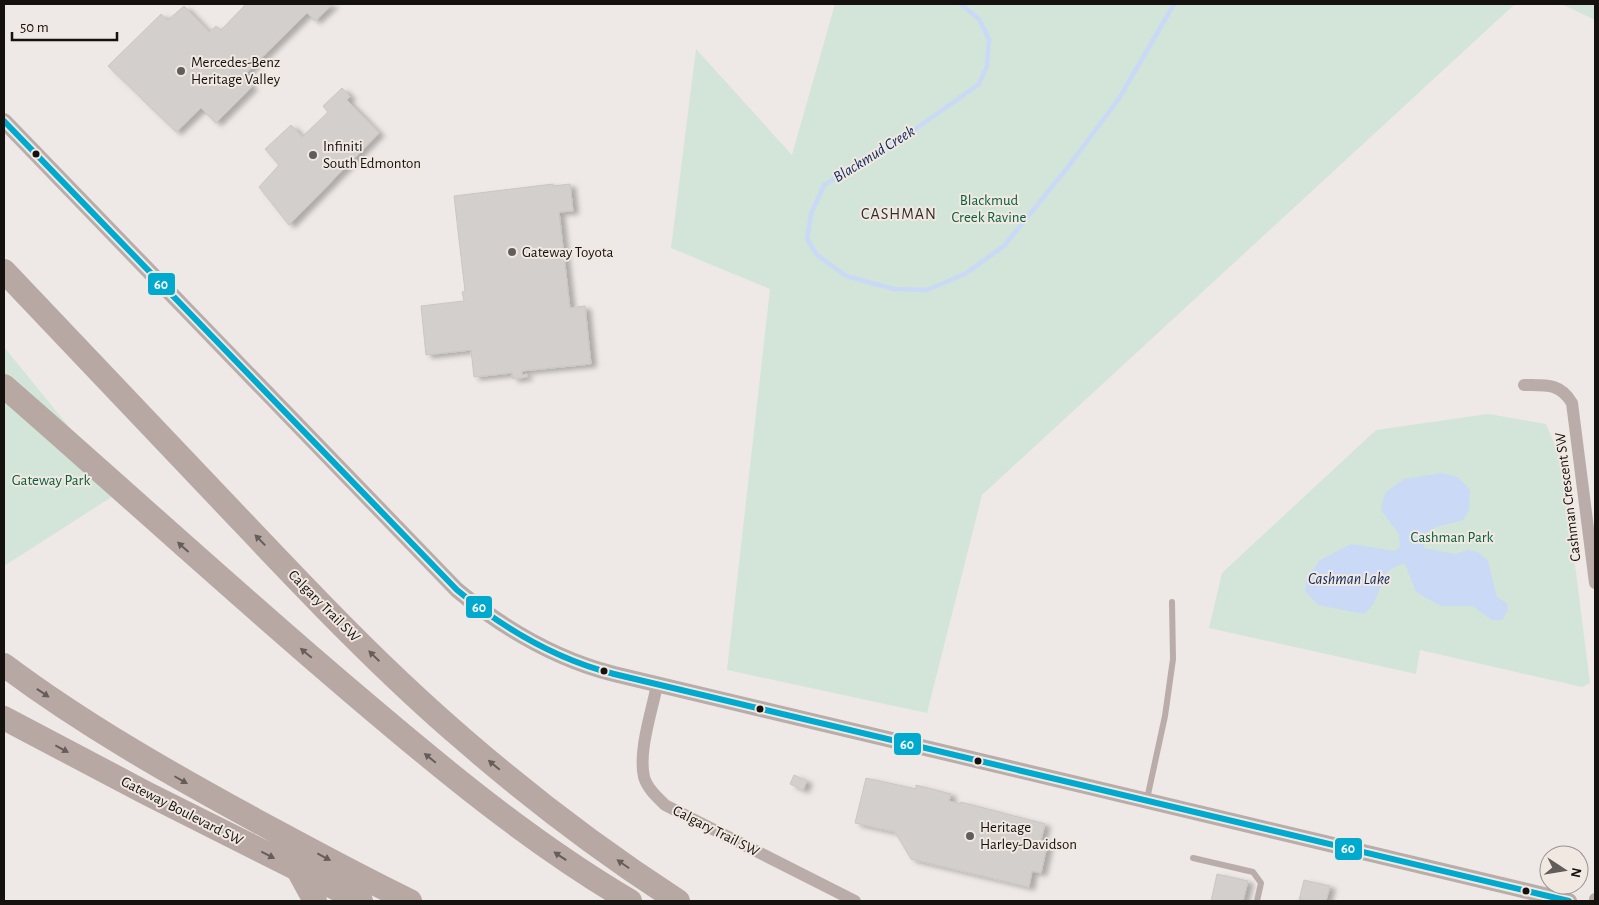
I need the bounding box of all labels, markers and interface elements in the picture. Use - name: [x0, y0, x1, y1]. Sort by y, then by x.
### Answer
- scale bar: [12, 10, 118, 42]
- text: 50 m: [20, 20, 49, 35]
- place label: Mercedes-Benz Heritage Valley: [191, 55, 281, 87]
- marker: Mercedes-Benz Heritage Valley: [175, 65, 187, 77]
- water label: Blackmud Creek: [830, 123, 918, 185]
- place label: Infiniti South Edmonton: [323, 139, 421, 171]
- unlabelled marker: [31, 149, 41, 159]
- marker: Infiniti South Edmonton: [307, 149, 319, 161]
- park label: Blackmud Creek Ravine: [952, 193, 1027, 225]
- district label: CASHMAN: [861, 206, 937, 222]
- place label: Gateway Toyota: [522, 245, 614, 260]
- marker: Gateway Toyota: [506, 246, 518, 258]
- line badge: 60: [147, 272, 176, 296]
- text: 60: [154, 278, 168, 292]
- street label: Cashman Crescent SW: [1553, 431, 1583, 562]
- park label: Gateway Park: [12, 473, 90, 488]
- park label: Cashman Park: [1411, 530, 1494, 545]
- one-way arrow: [254, 535, 266, 547]
- one-way arrow: [177, 541, 190, 552]
- street label: Calgary Trail SW: [285, 567, 363, 645]
- water label: Cashman Lake: [1308, 571, 1390, 587]
- line badge: 60: [465, 595, 493, 619]
- text: 60: [472, 601, 486, 615]
- one-way arrow: [299, 648, 312, 659]
- one-way arrow: [368, 650, 380, 662]
- unlabelled marker: [599, 666, 609, 676]
- one-way arrow: [37, 688, 50, 698]
- unlabelled marker: [755, 704, 765, 714]
- line badge: 60: [893, 732, 922, 756]
- text: 60: [900, 738, 914, 752]
- one-way arrow: [55, 745, 70, 753]
- one-way arrow: [424, 753, 437, 764]
- unlabelled marker: [973, 756, 983, 766]
- one-way arrow: [488, 760, 501, 771]
- street label: Gateway Boulevard SW: [119, 774, 246, 849]
- one-way arrow: [174, 775, 187, 784]
- street label: Calgary Trail SW: [670, 803, 762, 859]
- place label: Heritage Harley-Davidson: [980, 820, 1077, 852]
- marker: Heritage Harley-Davidson: [964, 830, 976, 842]
- line badge: 60: [1334, 837, 1363, 861]
- text: 60: [1341, 842, 1355, 856]
- north arrow: [1539, 845, 1589, 895]
- one-way arrow: [260, 851, 275, 859]
- one-way arrow: [553, 851, 566, 861]
- one-way arrow: [316, 853, 331, 861]
- one-way arrow: [616, 859, 630, 869]
- text: N: [1568, 866, 1584, 879]
- unlabelled marker: [1521, 886, 1531, 896]

